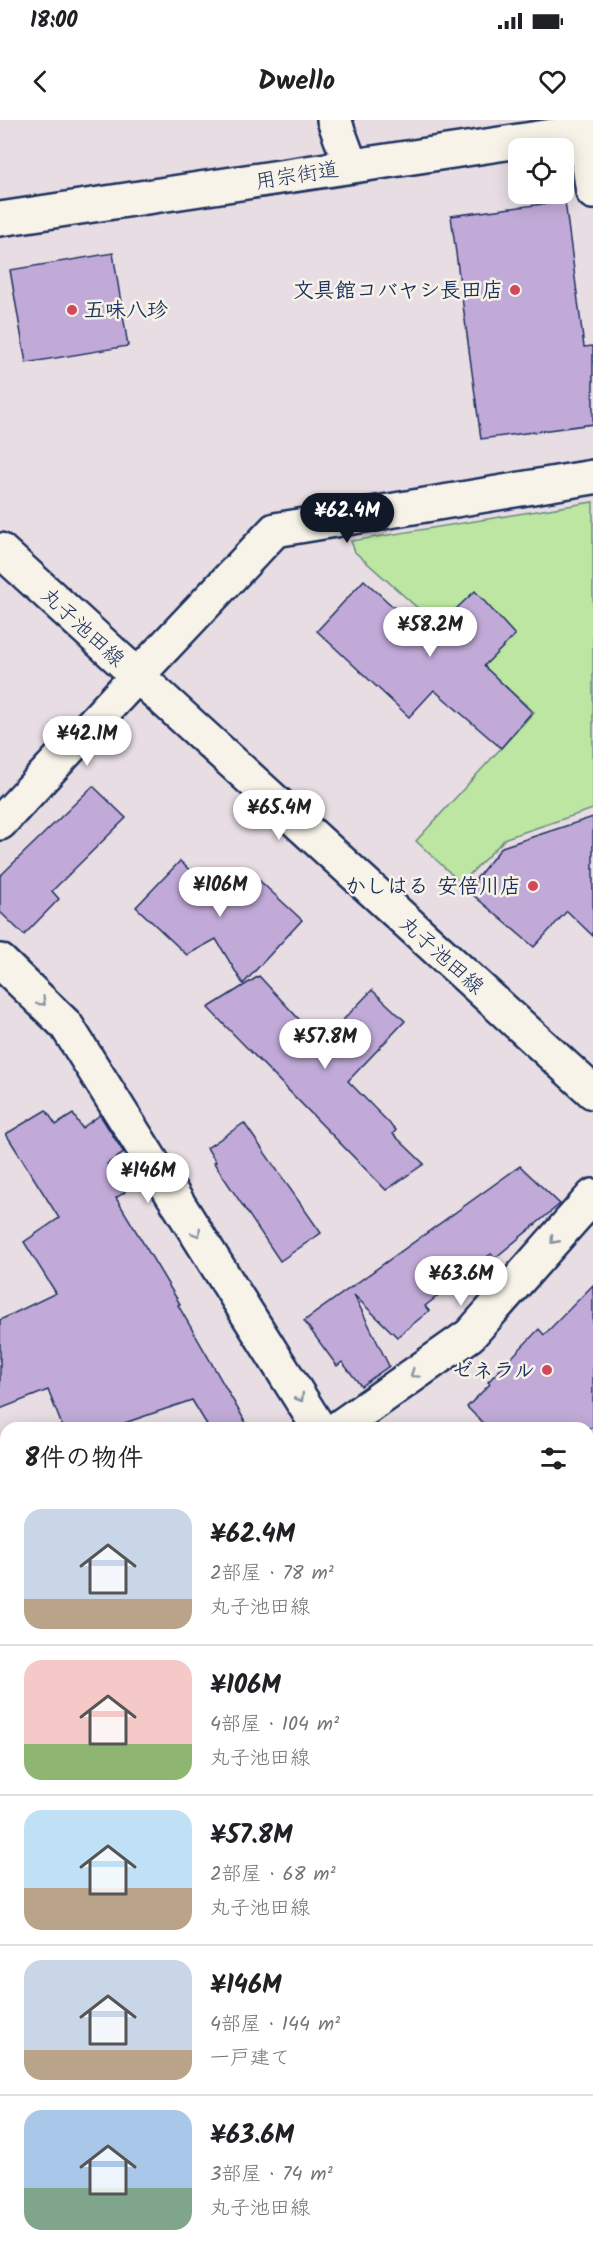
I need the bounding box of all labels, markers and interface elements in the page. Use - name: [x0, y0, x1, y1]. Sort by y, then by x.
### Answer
- text: 18:00: [30, 4, 78, 39]
- text: Dwello: [258, 60, 335, 103]
- icon: back: [24, 65, 57, 98]
- icon: heart: [536, 65, 569, 98]
- map controls: [508, 138, 574, 204]
- button: locate: [508, 138, 574, 204]
- street label: 用宗街道: [253, 154, 341, 199]
- place label: 文具館コバヤシ長田店: [293, 275, 503, 308]
- marker: 文具館コバヤシ長田店: [508, 283, 522, 297]
- place label: 五味八珍: [84, 295, 168, 328]
- marker: 五味八珍: [65, 303, 79, 317]
- pin: ¥62.4M: [298, 493, 396, 544]
- text: ¥62.4M: [314, 496, 380, 528]
- street label: 丸子池田線: [32, 580, 132, 676]
- pin: ¥58.2M: [381, 607, 479, 658]
- text: ¥58.2M: [397, 610, 463, 642]
- pin: ¥42.1M: [38, 716, 136, 767]
- text: ¥42.1M: [57, 719, 117, 751]
- pin: ¥65.4M: [230, 790, 328, 841]
- text: ¥65.4M: [247, 793, 311, 825]
- pin: ¥106M: [178, 867, 262, 918]
- text: ¥106M: [193, 870, 247, 902]
- place label: かしはる 安倍川店: [345, 871, 521, 904]
- marker: かしはる 安倍川店: [526, 879, 540, 893]
- street label: 丸子池田線: [391, 909, 491, 1004]
- one-way arrow: [35, 994, 46, 1005]
- pin: ¥57.8M: [276, 1019, 374, 1070]
- text: ¥57.8M: [293, 1022, 357, 1054]
- pin: ¥146M: [106, 1153, 190, 1204]
- text: ¥146M: [120, 1156, 176, 1188]
- one-way arrow: [189, 1227, 201, 1237]
- one-way arrow: [550, 1233, 561, 1244]
- pin: ¥63.6M: [412, 1256, 510, 1307]
- text: ¥63.6M: [429, 1259, 493, 1291]
- place label: ゼネラル: [452, 1355, 535, 1388]
- marker: ゼネラル: [540, 1363, 554, 1377]
- one-way arrow: [410, 1367, 421, 1378]
- one-way arrow: [293, 1392, 305, 1402]
- text: 8件の物件: [24, 1438, 143, 1480]
- icon: filters: [537, 1442, 570, 1475]
- text: ¥62.4M: [210, 1514, 295, 1556]
- icon: home: [72, 1533, 144, 1605]
- text: 2部屋 · 78 m²: [210, 1558, 334, 1590]
- text: 丸子池田線: [210, 1592, 310, 1624]
- text: ¥106M: [210, 1665, 281, 1707]
- icon: home: [72, 1684, 144, 1756]
- text: 4部屋 · 104 m²: [210, 1709, 339, 1741]
- text: 丸子池田線: [210, 1743, 310, 1775]
- text: ¥57.8M: [210, 1815, 293, 1857]
- icon: home: [72, 1834, 144, 1906]
- text: 2部屋 · 68 m²: [210, 1859, 336, 1891]
- text: 丸子池田線: [210, 1893, 310, 1925]
- text: ¥146M: [210, 1965, 282, 2007]
- icon: home: [72, 1984, 144, 2056]
- text: 4部屋 · 144 m²: [210, 2009, 340, 2041]
- text: 一戸建て: [210, 2043, 290, 2075]
- text: ¥63.6M: [210, 2115, 294, 2157]
- icon: home: [72, 2134, 144, 2206]
- text: 3部屋 · 74 m²: [210, 2159, 333, 2191]
- text: 丸子池田線: [210, 2193, 310, 2225]

